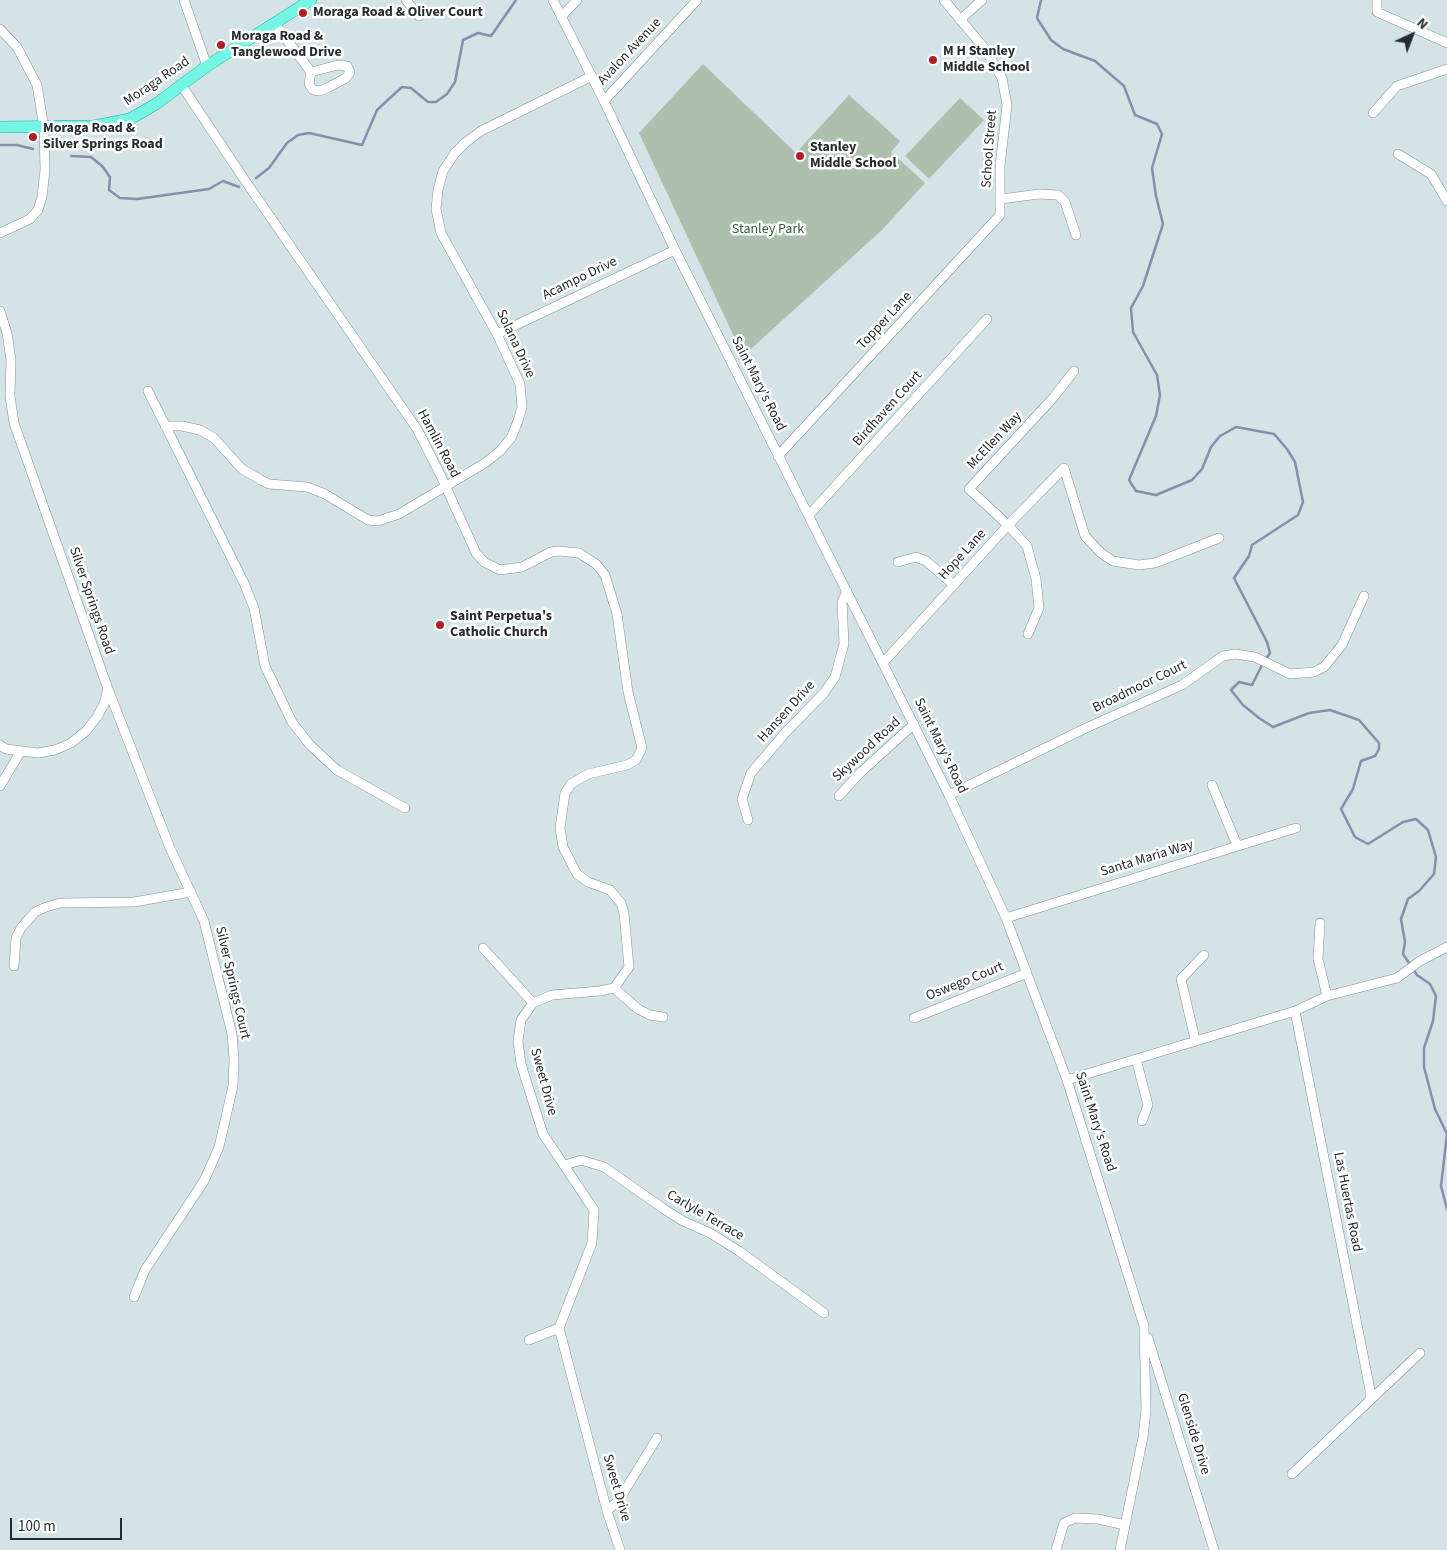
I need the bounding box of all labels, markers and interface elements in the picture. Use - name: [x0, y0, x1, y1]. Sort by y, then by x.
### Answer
- place label: Moraga Road & Oliver Court: [313, 5, 483, 21]
- marker: Moraga Road & Oliver Court: [297, 7, 309, 19]
- north arrow: [1387, 10, 1437, 60]
- text: N: [1412, 14, 1432, 35]
- street label: Avalon Avenue: [595, 15, 665, 89]
- place label: Moraga Road & Tanglewood Drive: [231, 29, 342, 62]
- marker: Moraga Road & Tanglewood Drive: [215, 39, 227, 51]
- place label: M H Stanley Middle School: [943, 44, 1030, 76]
- street label: Moraga Road: [121, 54, 193, 110]
- marker: M H Stanley Middle School: [927, 54, 939, 66]
- street label: School Street: [979, 109, 1001, 189]
- place label: Moraga Road & Silver Springs Road: [43, 121, 163, 154]
- marker: Moraga Road & Silver Springs Road: [27, 131, 39, 143]
- place label: Stanley Middle School: [810, 140, 897, 172]
- marker: Stanley Middle School: [794, 150, 806, 162]
- park label: Stanley Park: [732, 222, 804, 238]
- street label: Acampo Drive: [540, 254, 620, 304]
- street label: Topper Lane: [854, 289, 916, 353]
- street label: Solana Drive: [492, 307, 538, 381]
- street label: Saint Mary's Road: [727, 334, 789, 434]
- street label: Birdhaven Court: [850, 368, 926, 450]
- street label: Hamlin Road: [413, 407, 463, 481]
- street label: McEllen Way: [964, 409, 1026, 473]
- street label: Hope Lane: [936, 526, 990, 584]
- street label: Silver Springs Road: [65, 545, 117, 657]
- place label: Saint Perpetua's Catholic Church: [450, 609, 552, 642]
- marker: Saint Perpetua's Catholic Church: [434, 619, 446, 631]
- street label: Broadmoor Court: [1090, 657, 1190, 717]
- street label: Hansen Drive: [755, 678, 819, 746]
- street label: Saint Mary's Road: [910, 696, 970, 796]
- street label: Skywood Road: [830, 714, 904, 786]
- street label: Santa Maria Way: [1099, 837, 1195, 881]
- street label: Silver Springs Court: [211, 925, 253, 1041]
- street label: Oswego Court: [924, 959, 1006, 1005]
- street label: Sweet Drive: [526, 1046, 560, 1118]
- street label: Saint Mary's Road: [1071, 1070, 1119, 1174]
- street label: Las Huertas Road: [1329, 1151, 1365, 1253]
- street label: Carlyle Terrace: [663, 1187, 747, 1245]
- street label: Glenside Drive: [1173, 1391, 1213, 1477]
- street label: Sweet Drive: [598, 1452, 634, 1524]
- scale bar: [12, 1508, 125, 1540]
- text: 100 m: [18, 1516, 56, 1537]

